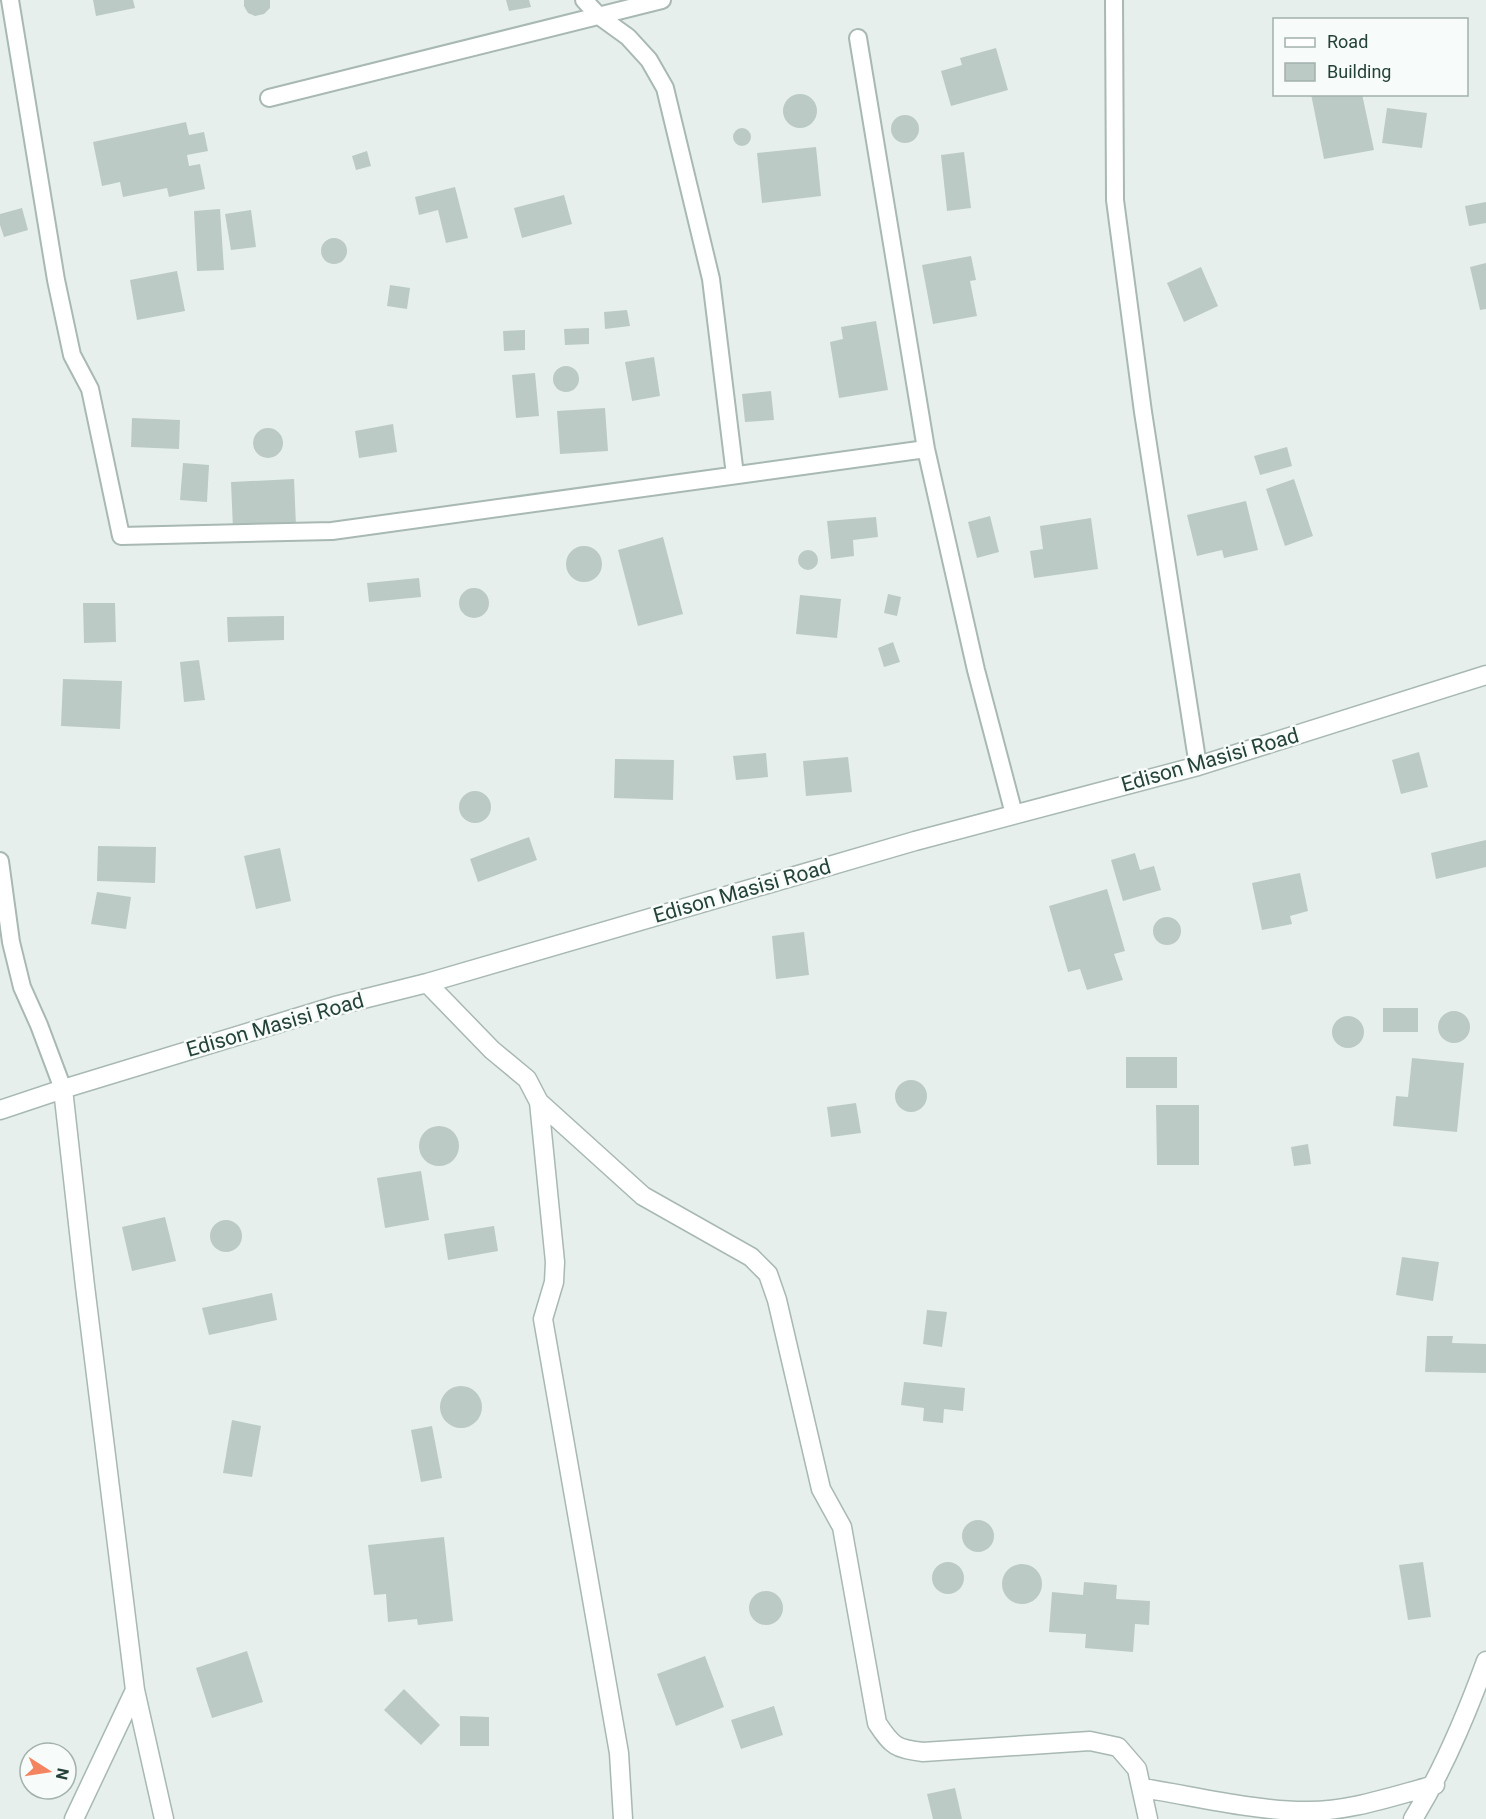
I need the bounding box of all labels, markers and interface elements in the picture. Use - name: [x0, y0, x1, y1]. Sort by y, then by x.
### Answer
- legend: [1273, 18, 1468, 96]
- text: Road: [1327, 31, 1368, 52]
- text: Building: [1327, 61, 1391, 82]
- street label: Edison Masisi Road: [1119, 723, 1301, 797]
- street label: Edison Masisi Road: [651, 854, 833, 928]
- street label: Edison Masisi Road: [184, 988, 366, 1062]
- north arrow: [18, 1741, 78, 1801]
- text: N: [52, 1767, 73, 1782]

